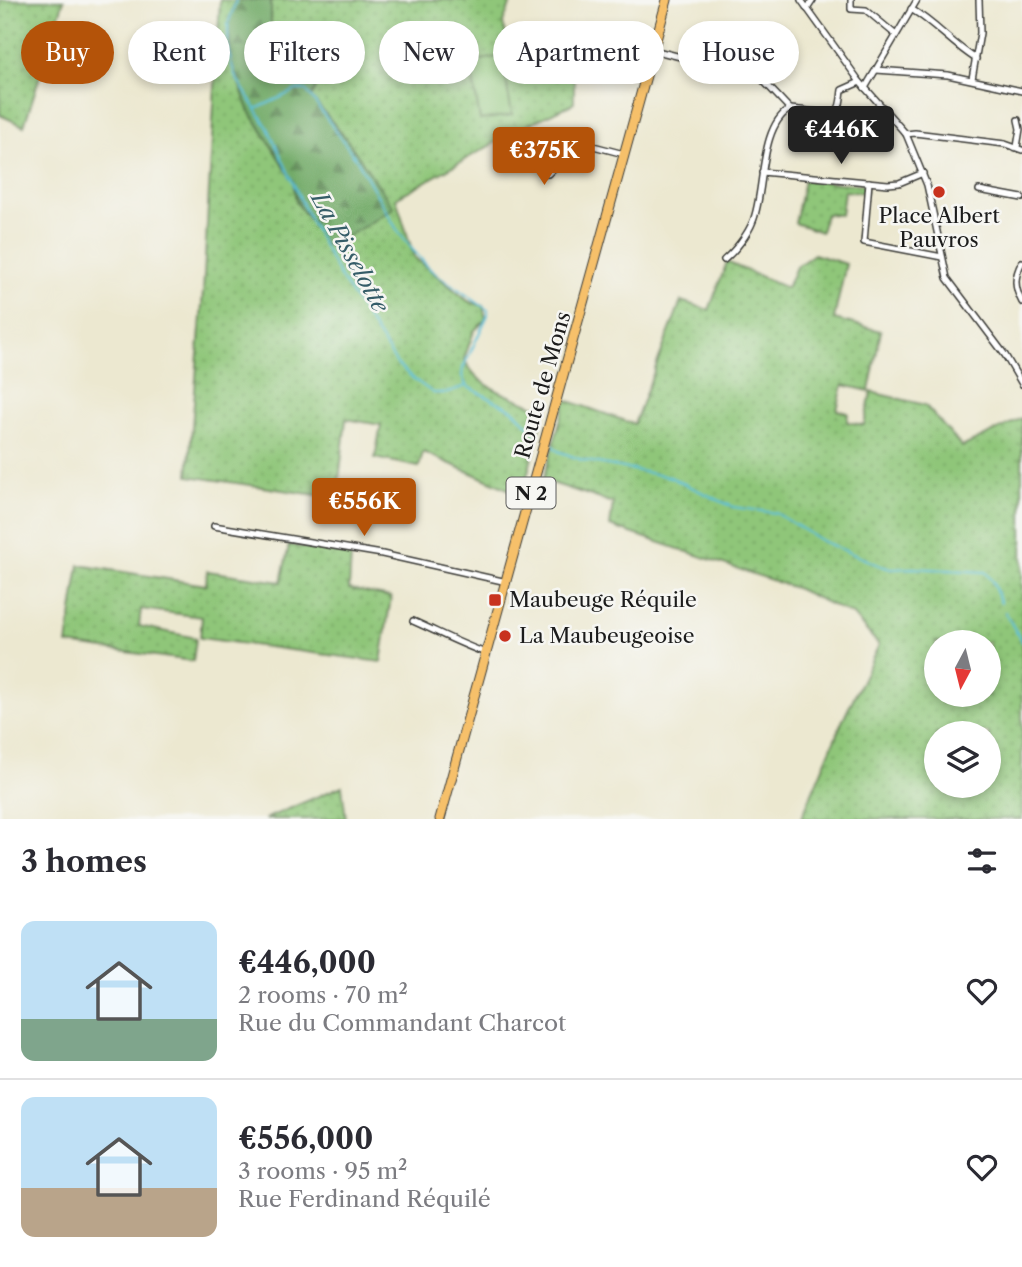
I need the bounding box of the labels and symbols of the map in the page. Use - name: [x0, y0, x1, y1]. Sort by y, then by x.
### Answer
- pin: €446K: [792, 106, 890, 166]
- pin: €375K: [495, 128, 593, 187]
- marker: Place Albert Pauvros: [931, 184, 947, 200]
- water label: La Pisselotte: [304, 185, 395, 318]
- place label: Place Albert Pauvros: [878, 203, 1000, 252]
- street label: Route de Mons: [510, 308, 575, 461]
- pin: €556K: [315, 478, 413, 538]
- road number: N 2: [506, 478, 556, 508]
- place label: Maubeuge Réquile: [509, 587, 697, 612]
- marker: Maubeuge Réquile: [487, 592, 503, 608]
- place label: La Maubeugeoise: [519, 623, 695, 648]
- marker: La Maubeugeoise: [497, 628, 513, 644]
- north arrow: [924, 630, 1001, 707]

